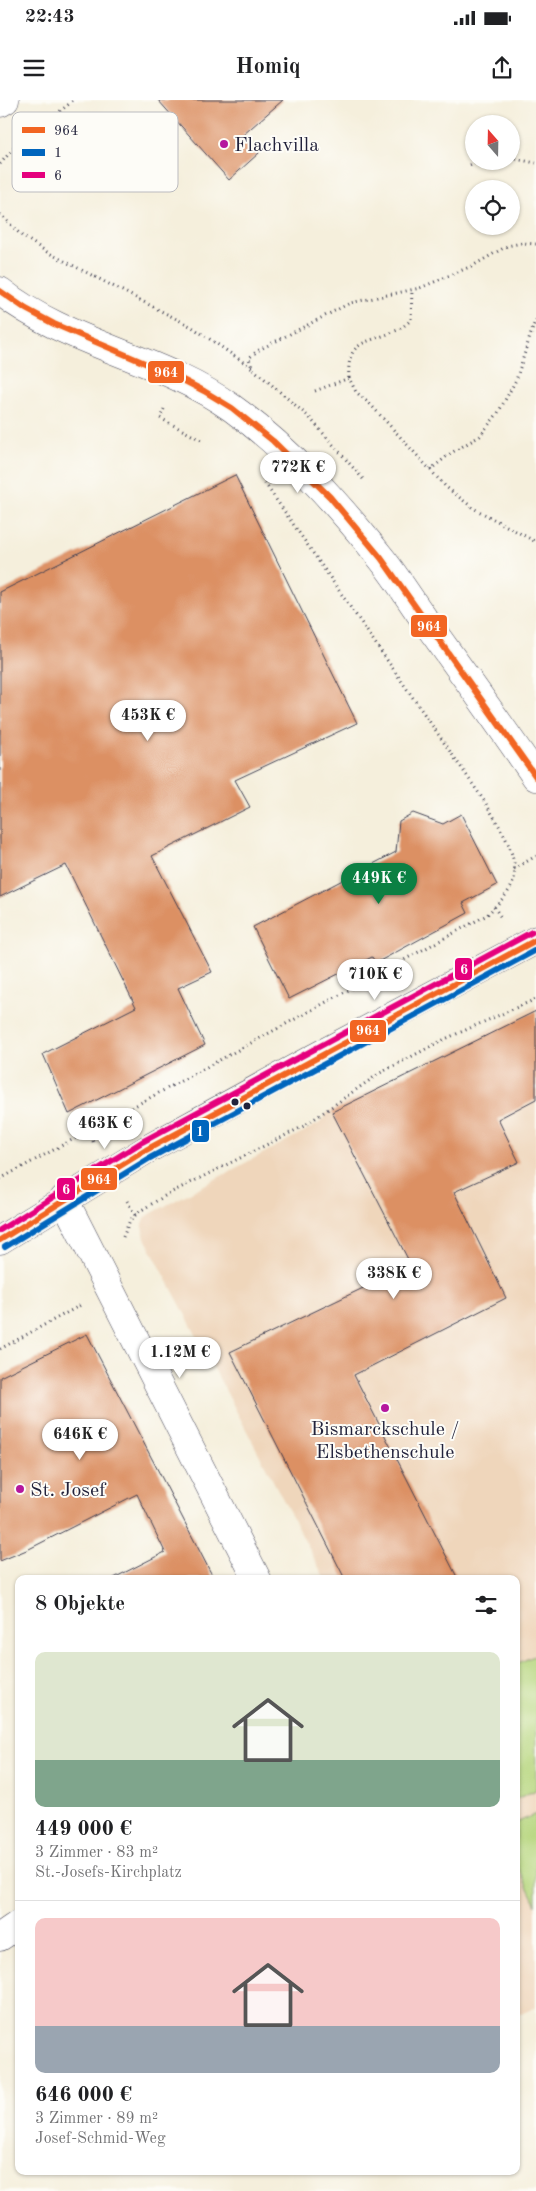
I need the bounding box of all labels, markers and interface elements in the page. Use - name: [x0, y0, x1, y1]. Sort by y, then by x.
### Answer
- text: 22:43: [25, 8, 74, 27]
- icon: menu: [20, 54, 48, 82]
- icon: share: [488, 54, 516, 82]
- text: Homiq: [236, 56, 300, 78]
- legend: [12, 112, 178, 192]
- north arrow: [465, 115, 520, 170]
- map controls: [465, 115, 520, 235]
- text: 964: [54, 124, 78, 138]
- place label: Flachvilla: [234, 136, 319, 156]
- marker: Flachvilla: [218, 138, 230, 150]
- text: 1: [54, 146, 62, 160]
- text: 6: [54, 169, 62, 183]
- button: locate: [465, 180, 520, 235]
- line badge: 964: [147, 360, 185, 384]
- text: 964: [154, 366, 178, 380]
- pin: 772K €: [257, 452, 339, 494]
- text: 772K €: [271, 460, 325, 476]
- line badge: 964: [410, 614, 448, 638]
- text: 964: [417, 620, 441, 634]
- pin: 453K €: [107, 700, 189, 742]
- text: 453K €: [121, 708, 175, 724]
- pin: 449K €: [338, 862, 420, 905]
- text: 449K €: [352, 871, 406, 887]
- line badge: 6: [454, 957, 473, 981]
- pin: 710K €: [334, 958, 416, 1001]
- text: 6: [460, 963, 468, 977]
- text: 710K €: [348, 967, 402, 983]
- line badge: 964: [349, 1019, 387, 1043]
- text: 964: [356, 1024, 380, 1038]
- unlabelled marker: [230, 1097, 240, 1107]
- unlabelled marker: [242, 1101, 252, 1111]
- pin: 463K €: [64, 1108, 146, 1150]
- text: 463K €: [78, 1116, 132, 1132]
- line badge: 1: [191, 1119, 210, 1143]
- text: 1: [196, 1125, 204, 1139]
- line badge: 964: [80, 1167, 118, 1191]
- text: 964: [87, 1173, 111, 1187]
- line badge: 6: [56, 1177, 76, 1201]
- text: 6: [62, 1183, 70, 1197]
- pin: 338K €: [353, 1258, 435, 1300]
- text: 338K €: [367, 1266, 421, 1282]
- pin: 1.12M €: [134, 1336, 226, 1379]
- text: 1.12M €: [150, 1345, 210, 1361]
- marker: Bismarckschule / Elsbethenschule: [379, 1402, 391, 1414]
- pin: 646K €: [39, 1418, 121, 1461]
- place label: Bismarckschule / Elsbethenschule: [310, 1420, 460, 1463]
- text: 646K €: [53, 1427, 107, 1443]
- place label: St. Josef: [30, 1481, 107, 1501]
- marker: St. Josef: [14, 1483, 26, 1495]
- icon: filters: [472, 1591, 500, 1619]
- text: 8 Objekte: [35, 1594, 125, 1615]
- icon: home: [223, 1685, 313, 1775]
- text: 449 000 €: [35, 1819, 132, 1840]
- text: 3 Zimmer · 83 m²: [35, 1845, 158, 1861]
- text: St.-Josefs-Kirchplatz: [35, 1865, 182, 1881]
- icon: home: [223, 1950, 313, 2040]
- text: 646 000 €: [35, 2085, 132, 2106]
- text: 3 Zimmer · 89 m²: [35, 2111, 158, 2127]
- text: Josef-Schmid-Weg: [35, 2131, 166, 2147]

